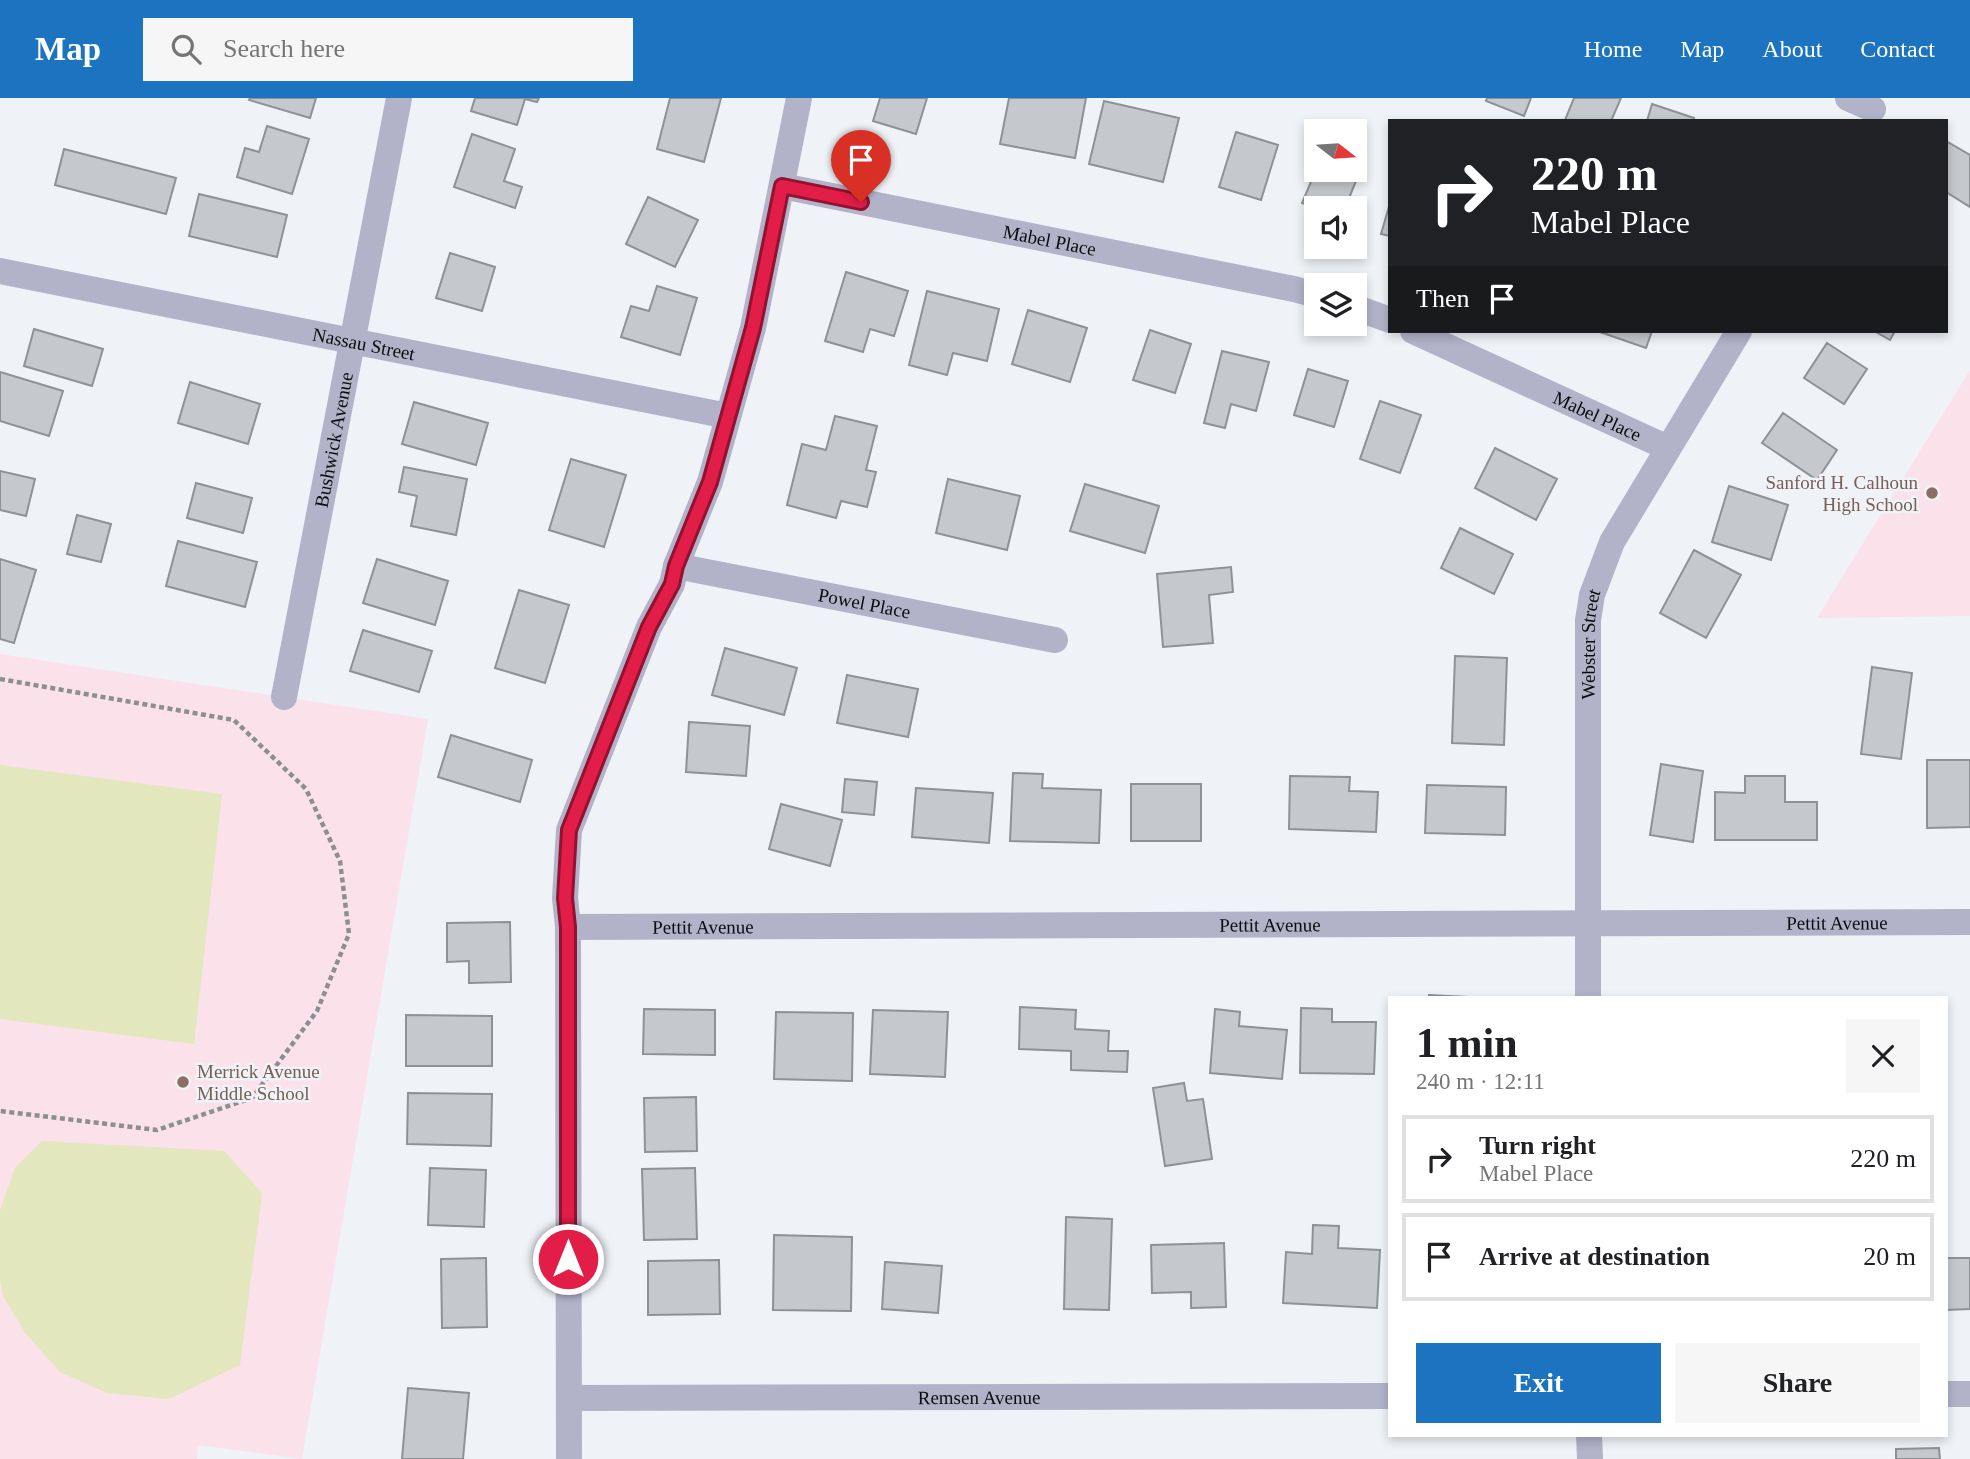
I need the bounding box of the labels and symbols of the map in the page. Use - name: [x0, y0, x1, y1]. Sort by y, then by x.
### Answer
- north arrow: [1304, 119, 1367, 182]
- pin: [831, 130, 891, 202]
- street label: Mabel Place: [1001, 221, 1098, 260]
- street label: Nassau Street: [311, 324, 418, 365]
- street label: Bushwick Avenue: [311, 370, 357, 509]
- street label: Mabel Place: [1550, 387, 1645, 445]
- place label: Sanford H. Calhoun High School: [1765, 472, 1918, 515]
- marker: Sanford H. Calhoun High School: [1924, 485, 1940, 501]
- street label: Powel Place: [816, 584, 912, 623]
- street label: Webster Street: [1578, 585, 1605, 699]
- street label: Pettit Avenue: [1786, 912, 1888, 934]
- street label: Pettit Avenue: [1219, 914, 1321, 936]
- street label: Pettit Avenue: [652, 916, 754, 938]
- place label: Merrick Avenue Middle School: [197, 1061, 320, 1104]
- marker: Merrick Avenue Middle School: [175, 1074, 191, 1090]
- position arrow: [531, 1222, 605, 1296]
- street label: Remsen Avenue: [918, 1387, 1040, 1408]

